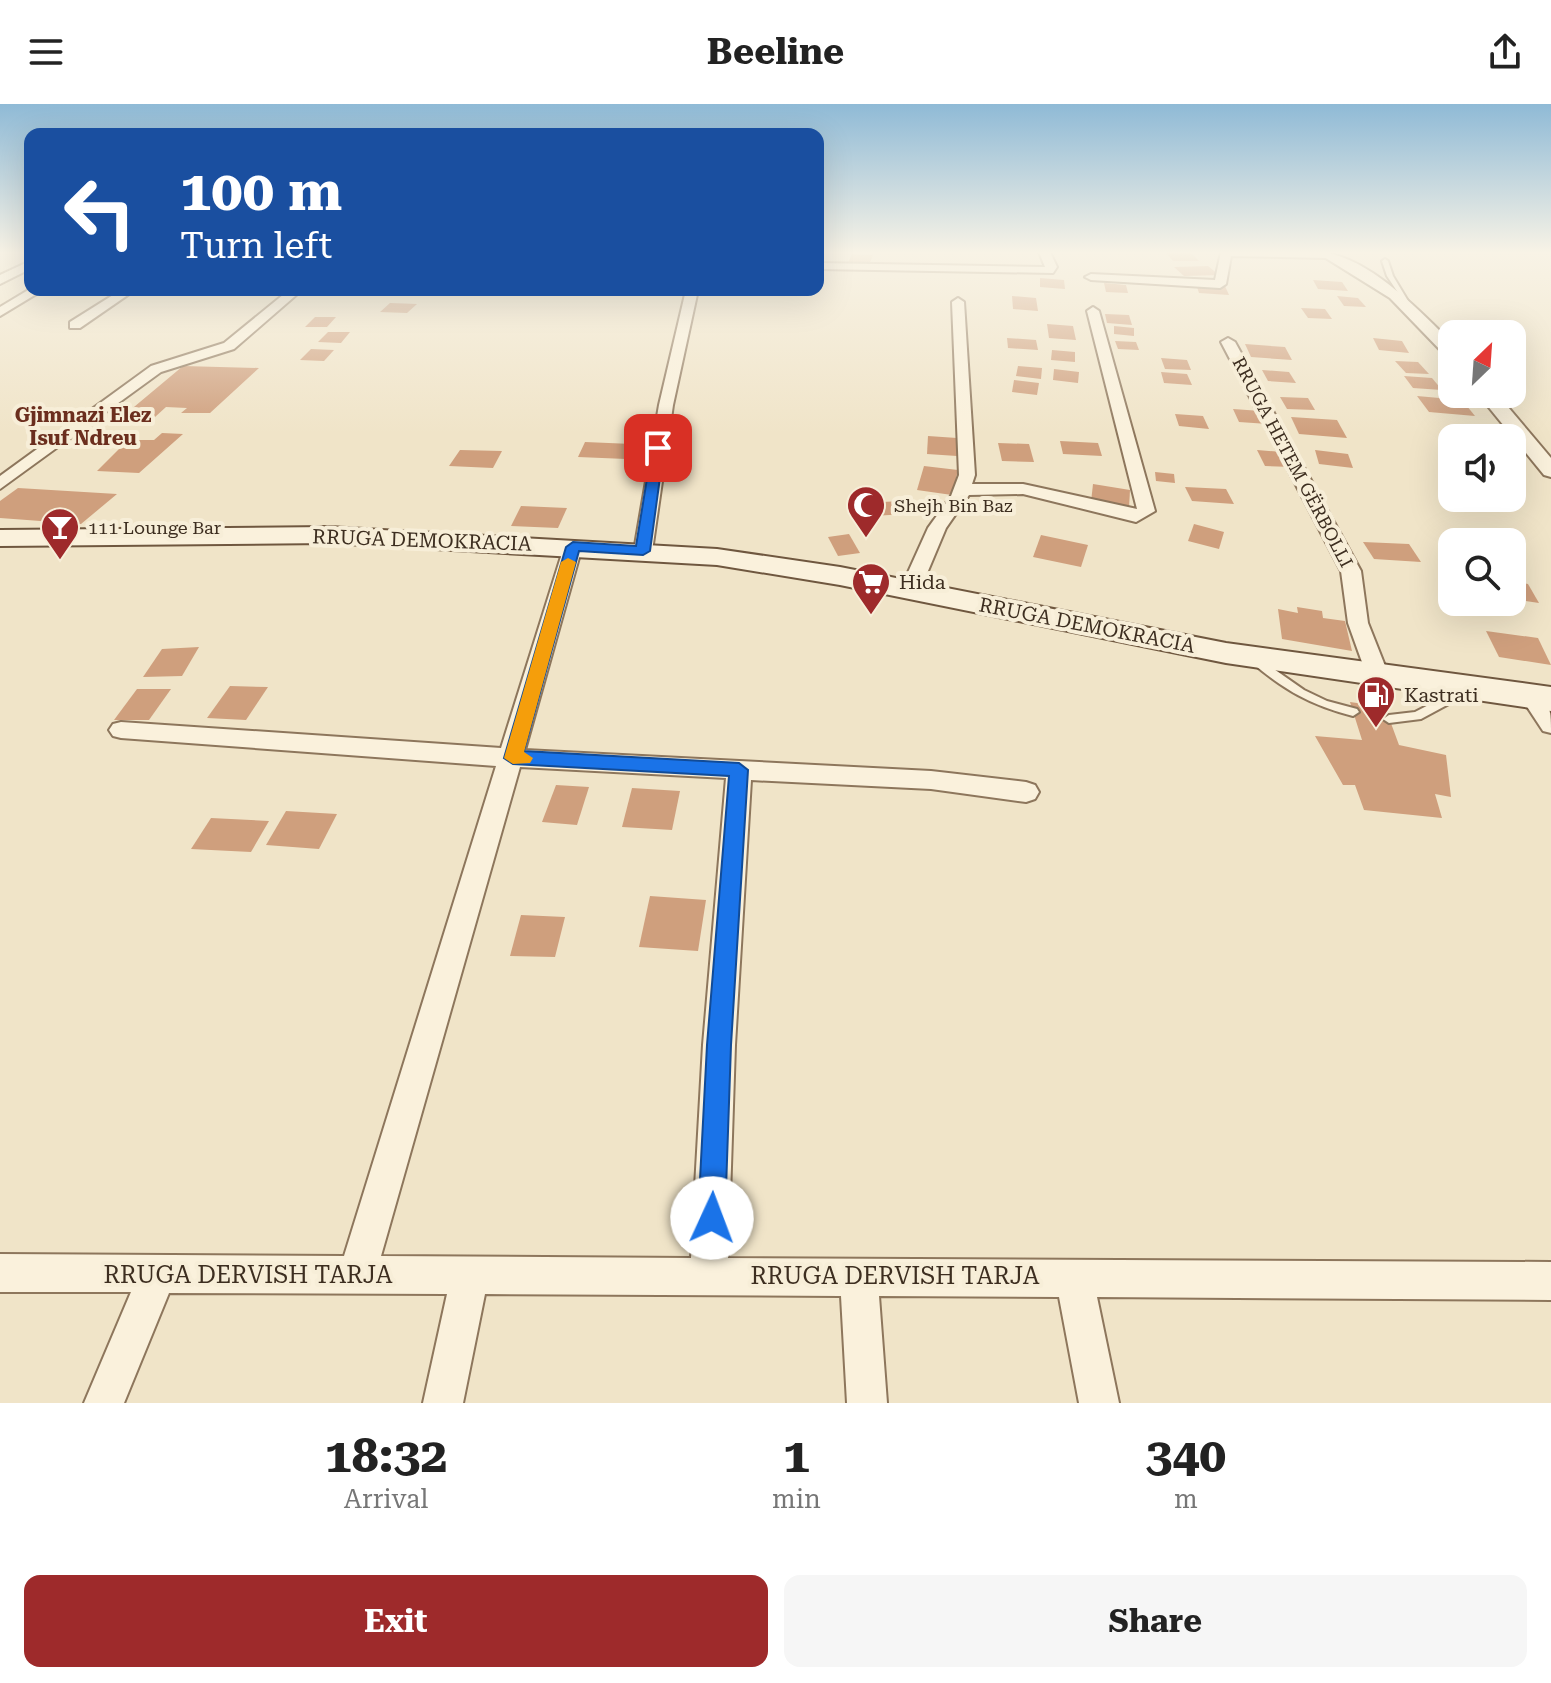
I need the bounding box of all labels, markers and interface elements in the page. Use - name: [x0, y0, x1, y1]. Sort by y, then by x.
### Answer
- icon: menu: [24, 30, 68, 74]
- icon: share: [1483, 30, 1527, 74]
- text: Beeline: [707, 31, 844, 73]
- text: 100 m: [180, 158, 342, 224]
- icon: left: [48, 160, 152, 264]
- text: Turn left: [180, 225, 332, 267]
- north arrow: [1438, 320, 1526, 408]
- map controls: [1438, 320, 1526, 616]
- street label: RRUGA HETEM GËRBOLLI: [1228, 353, 1358, 571]
- district label: Gjimnazi Elez Isuf Ndreu: [15, 403, 151, 450]
- pin: [624, 414, 692, 482]
- button: sound: [1438, 424, 1526, 512]
- icon: arrive: [636, 426, 680, 470]
- mosque icon: Shejh Bin Baz: [845, 484, 887, 539]
- place label: Shejh Bin Baz: [894, 495, 1013, 516]
- bar icon: 111 Lounge Bar: [39, 506, 81, 561]
- place label: 111 Lounge Bar: [88, 517, 221, 538]
- street label: RRUGA DEMOKRACIA: [312, 524, 532, 556]
- button: search: [1438, 528, 1526, 616]
- supermarket icon: Hida: [850, 561, 892, 616]
- place label: Hida: [899, 570, 946, 594]
- street label: RRUGA DEMOKRACIA: [977, 592, 1197, 658]
- fuel station icon: Kastrati: [1355, 674, 1397, 729]
- place label: Kastrati: [1404, 683, 1479, 707]
- position arrow: [670, 1176, 754, 1260]
- street label: RRUGA DERVISH TARJA: [103, 1261, 393, 1289]
- street label: RRUGA DERVISH TARJA: [750, 1262, 1040, 1290]
- text: 18:32: [325, 1428, 447, 1484]
- text: 1: [783, 1428, 810, 1484]
- text: 340: [1146, 1428, 1226, 1484]
- text: Arrival: [344, 1484, 428, 1514]
- text: min: [772, 1484, 821, 1514]
- text: m: [1174, 1484, 1198, 1514]
- button: Exit: [24, 1575, 768, 1667]
- button: Share: [784, 1575, 1527, 1667]

